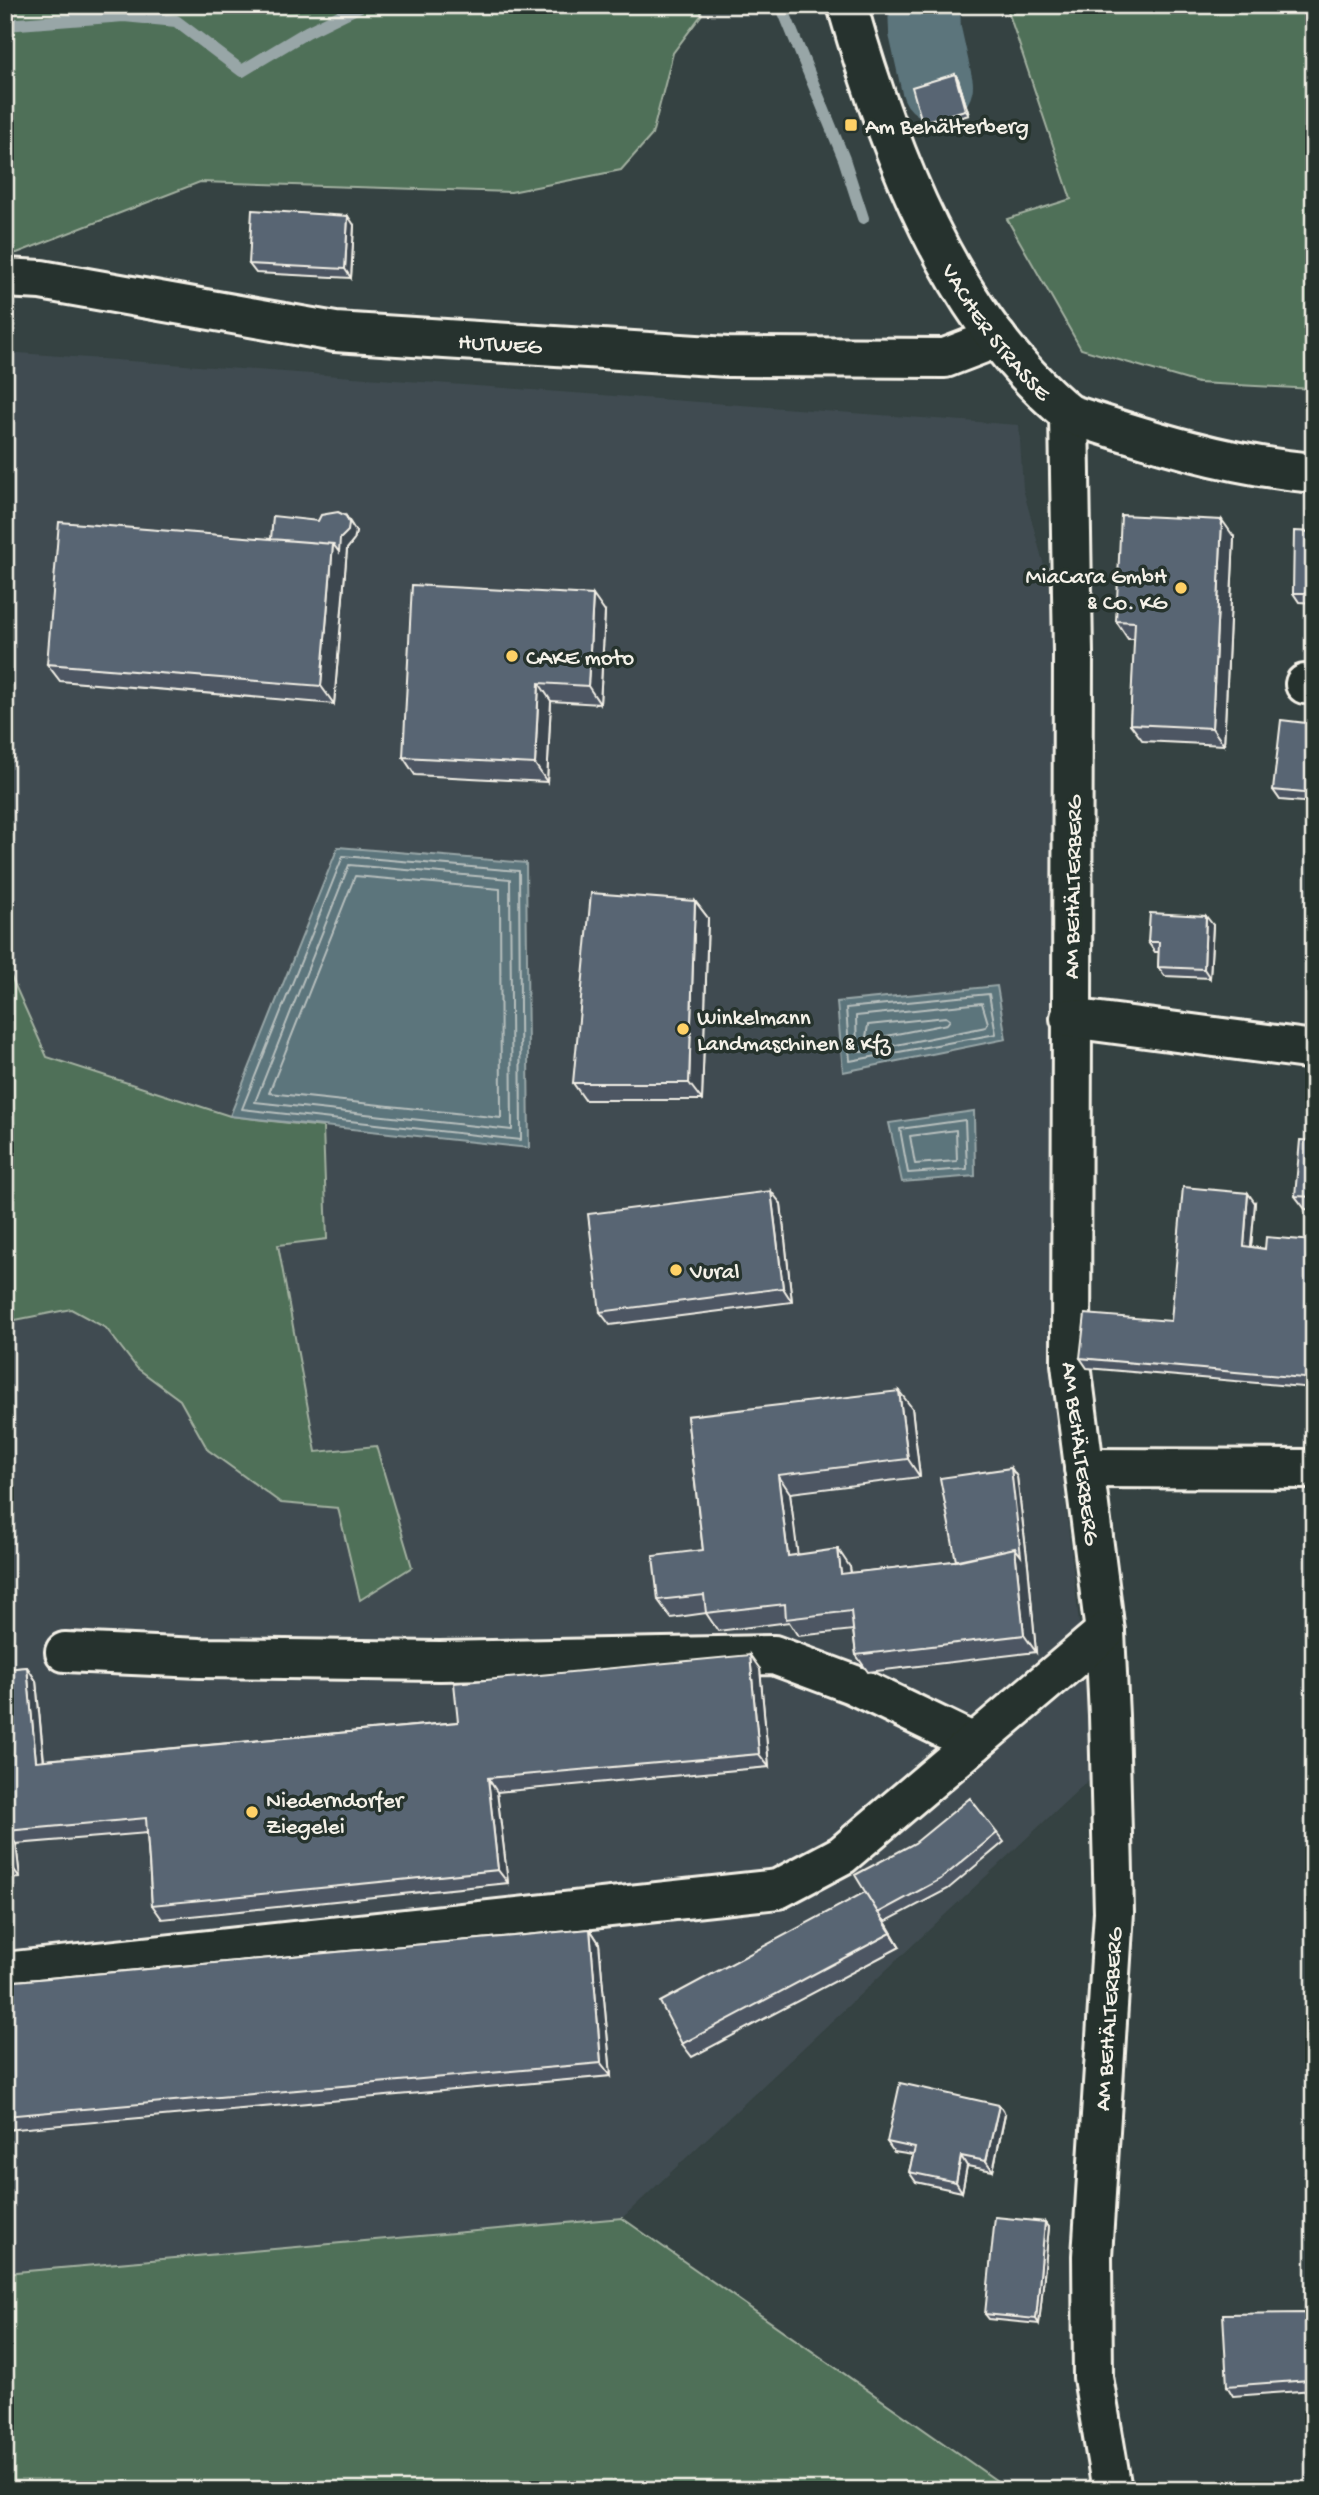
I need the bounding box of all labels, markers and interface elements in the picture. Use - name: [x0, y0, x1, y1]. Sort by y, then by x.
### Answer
- place label: Am Behälterberg: [865, 115, 1029, 142]
- marker: Am Behälterberg: [843, 117, 859, 133]
- street label: VACHER STRASSE: [934, 259, 1056, 409]
- street label: HUTWEG: [457, 330, 544, 362]
- place label: MiaCara GmbH & Co. KG: [1026, 565, 1168, 618]
- marker: MiaCara GmbH & Co. KG: [1173, 580, 1189, 596]
- place label: CAKE moto: [526, 646, 634, 673]
- marker: CAKE moto: [504, 648, 520, 664]
- street label: AM BEHÄLTERBERG: [1059, 793, 1090, 979]
- place label: Winkelmann Landmaschinen & Kfz: [697, 1006, 891, 1059]
- marker: Winkelmann Landmaschinen & Kfz: [675, 1021, 691, 1037]
- place label: Vural: [689, 1260, 740, 1287]
- marker: Vural: [668, 1262, 684, 1278]
- street label: AM BEHÄLTERBERG: [1054, 1361, 1104, 1548]
- place label: Niederndorfer Ziegelei: [266, 1789, 405, 1842]
- marker: Niederndorfer Ziegelei: [244, 1804, 260, 1820]
- street label: AM BEHÄLTERBERG: [1091, 1925, 1130, 2112]

